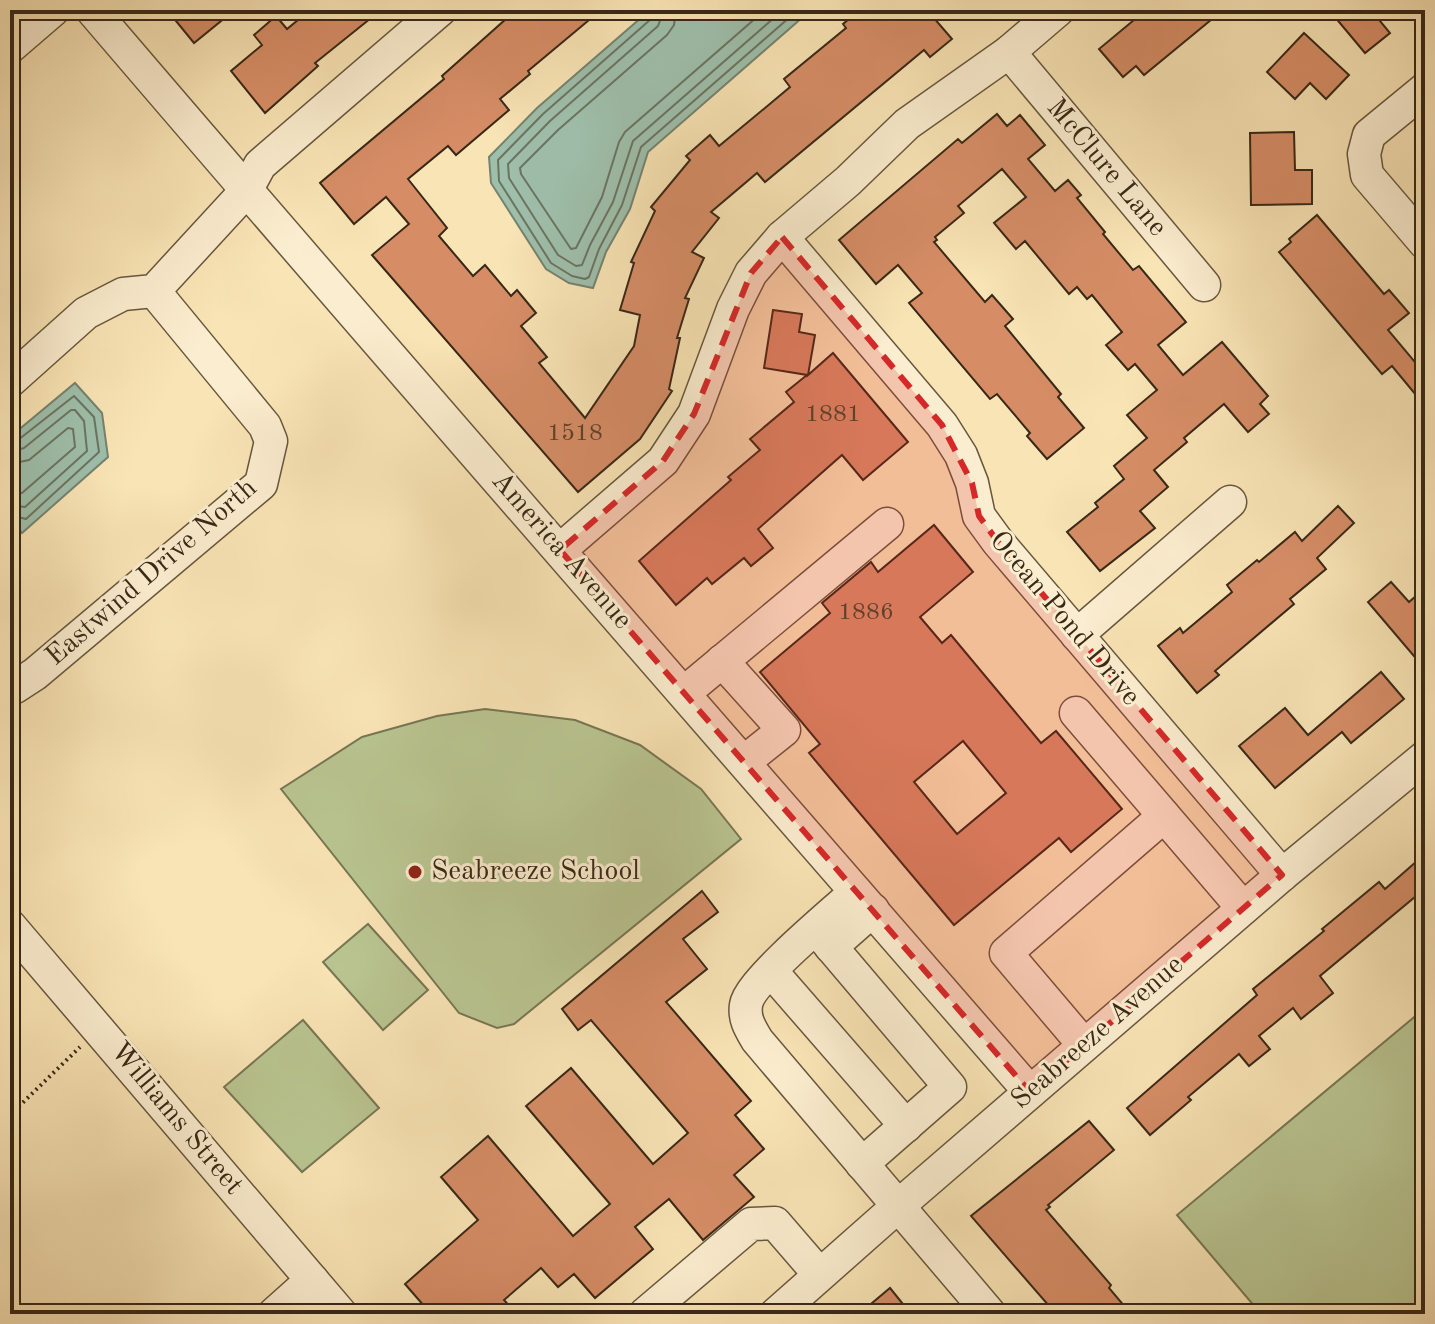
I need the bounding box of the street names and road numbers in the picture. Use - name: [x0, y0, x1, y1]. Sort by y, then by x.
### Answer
- street label: McClure Lane: [1041, 94, 1171, 242]
- street label: America Avenue: [485, 467, 637, 635]
- street label: Eastwind Drive North: [41, 474, 263, 672]
- street label: Ocean Pond Drive: [983, 527, 1145, 711]
- street label: Seabreeze Avenue: [1007, 951, 1189, 1115]
- street label: Williams Street: [104, 1038, 248, 1200]

